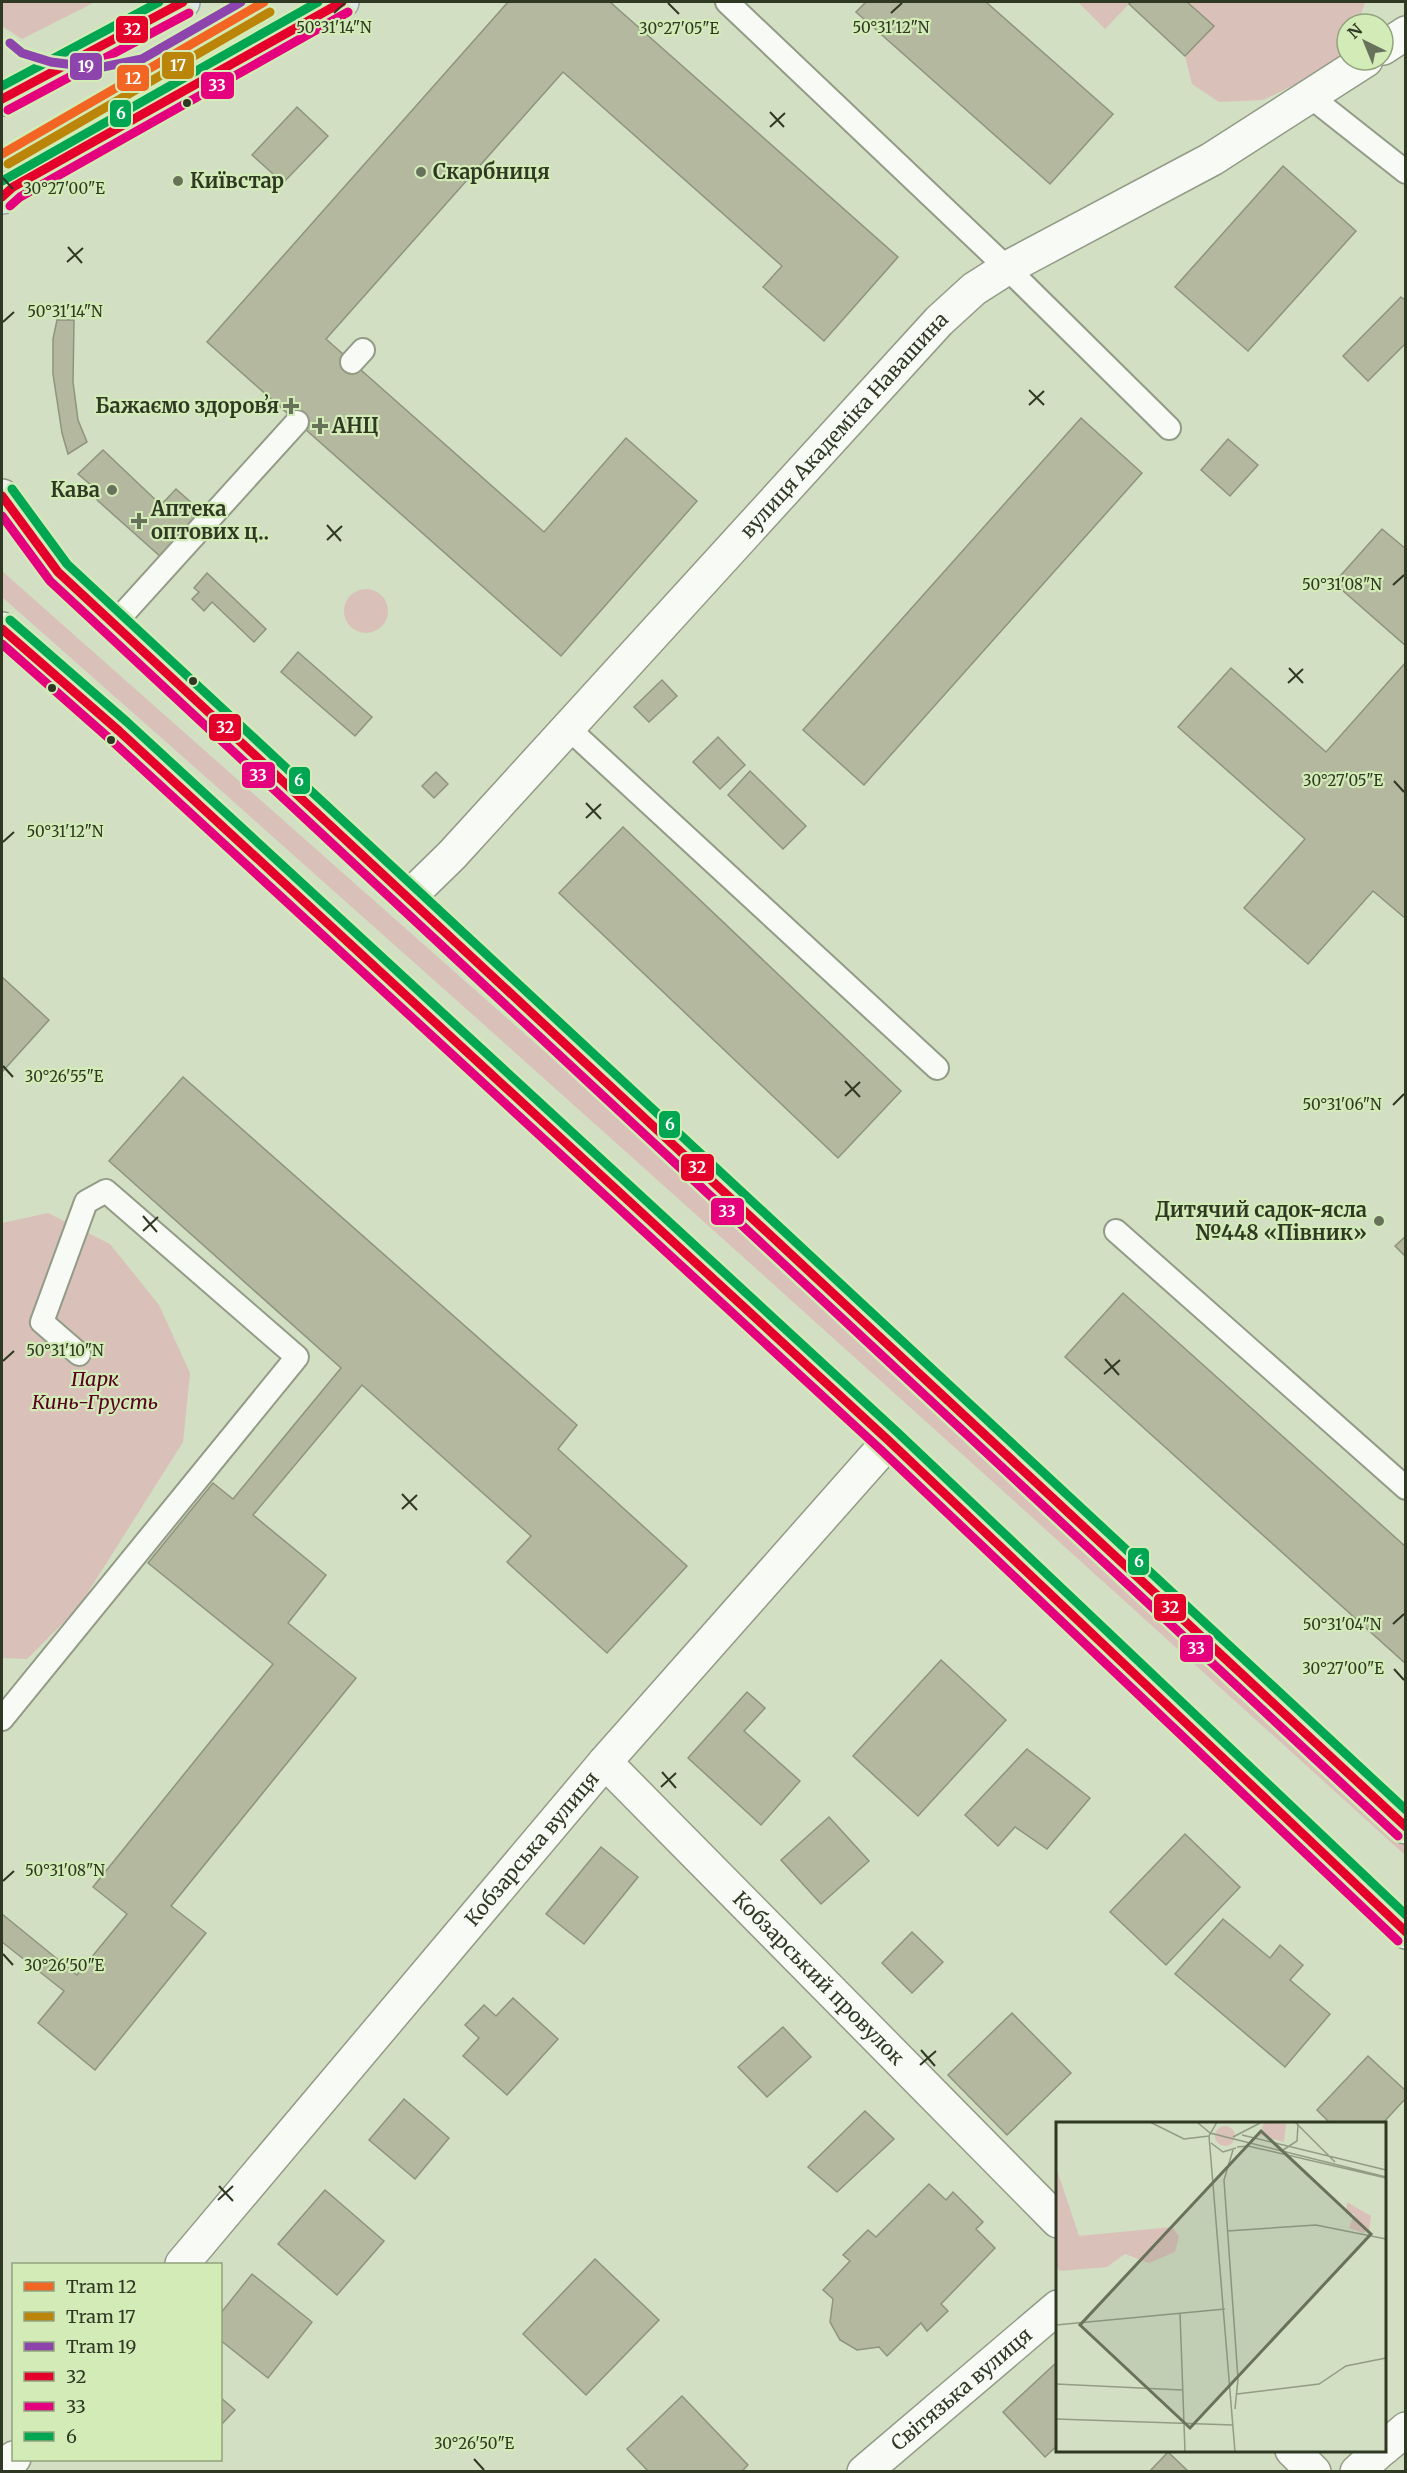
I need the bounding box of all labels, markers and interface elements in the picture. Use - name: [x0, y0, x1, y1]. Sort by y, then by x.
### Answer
- north arrow: [1335, 12, 1395, 72]
- line badge: 32: [115, 15, 149, 44]
- text: 50°31'14"N: [296, 18, 372, 37]
- text: 50°31'12"N: [853, 18, 930, 37]
- text: 32: [123, 19, 141, 39]
- text: 30°27'05"E: [639, 19, 719, 38]
- text: N: [1343, 19, 1366, 43]
- line badge: 17: [161, 51, 195, 80]
- line badge: 19: [69, 52, 103, 81]
- text: 17: [170, 55, 186, 75]
- text: 19: [78, 56, 94, 76]
- line badge: 12: [116, 64, 150, 92]
- text: 12: [125, 68, 141, 88]
- line badge: 33: [200, 71, 235, 100]
- text: 33: [208, 75, 226, 95]
- unlabelled marker: [181, 97, 193, 109]
- line badge: 6: [109, 99, 132, 128]
- text: 6: [116, 103, 126, 123]
- place label: Скарбниця: [433, 159, 550, 184]
- marker: Скарбниця: [414, 165, 428, 179]
- place label: Київстар: [190, 168, 284, 193]
- marker: Київстар: [171, 174, 185, 188]
- text: 30°27'00"E: [23, 179, 105, 198]
- text: 50°31'14"N: [27, 302, 103, 321]
- street label: вулиця Академіка Навашина: [734, 306, 953, 543]
- place label: Бажаємо здоровʼя: [95, 393, 279, 418]
- marker: Бажаємо здоровʼя: [284, 399, 298, 413]
- place label: АНЦ: [331, 413, 379, 438]
- marker: АНЦ: [313, 419, 327, 433]
- place label: Кава: [50, 477, 100, 502]
- marker: Кава: [105, 483, 119, 497]
- place label: Аптека оптових ц‥: [150, 496, 269, 544]
- marker: Аптека оптових ц‥: [132, 514, 146, 528]
- text: 50°31'08"N: [1302, 575, 1382, 594]
- unlabelled marker: [187, 675, 199, 687]
- unlabelled marker: [46, 682, 58, 694]
- line badge: 32: [208, 713, 242, 742]
- text: 32: [216, 717, 234, 737]
- unlabelled marker: [105, 734, 117, 746]
- line badge: 33: [241, 761, 276, 789]
- text: 33: [249, 765, 267, 785]
- line badge: 6: [288, 766, 311, 795]
- text: 6: [294, 770, 304, 790]
- text: 30°27'05"E: [1303, 771, 1383, 790]
- text: 50°31'12"N: [27, 822, 104, 841]
- text: 30°26'55"E: [25, 1067, 104, 1086]
- text: 50°31'06"N: [1302, 1095, 1382, 1114]
- line badge: 6: [658, 1110, 681, 1139]
- text: 6: [665, 1114, 675, 1134]
- line badge: 32: [680, 1153, 715, 1182]
- text: 32: [688, 1157, 706, 1177]
- line badge: 33: [710, 1197, 745, 1226]
- place label: Дитячий садок-ясла №448 «Півник»: [1155, 1197, 1367, 1245]
- text: 33: [718, 1201, 736, 1221]
- marker: Дитячий садок-ясла №448 «Півник»: [1372, 1214, 1386, 1228]
- text: 50°31'10"N: [26, 1341, 104, 1360]
- park label: Парк Кинь-Грусть: [32, 1366, 158, 1414]
- line badge: 6: [1127, 1547, 1150, 1576]
- text: 6: [1134, 1551, 1144, 1571]
- line badge: 32: [1153, 1593, 1187, 1622]
- text: 32: [1161, 1597, 1179, 1617]
- text: 50°31'04"N: [1303, 1615, 1382, 1634]
- line badge: 33: [1179, 1634, 1214, 1663]
- text: 33: [1187, 1638, 1205, 1658]
- text: 30°27'00"E: [1302, 1659, 1384, 1678]
- street label: Кобзарська вулиця: [459, 1766, 604, 1931]
- text: 50°31'08"N: [25, 1861, 105, 1880]
- street label: Кобзарський провулок: [728, 1886, 910, 2070]
- text: 30°26'50"E: [24, 1956, 105, 1975]
- inset map: [1056, 2122, 1386, 2452]
- legend: [12, 2263, 222, 2461]
- text: Tram 12: [66, 2275, 137, 2298]
- text: Tram 17: [66, 2305, 136, 2328]
- street label: Світязька вулиця: [886, 2322, 1037, 2456]
- text: Tram 19: [66, 2335, 136, 2358]
- text: 32: [66, 2365, 86, 2388]
- text: 33: [66, 2395, 86, 2418]
- text: 6: [66, 2425, 77, 2448]
- text: 30°26'50"E: [434, 2434, 515, 2453]

